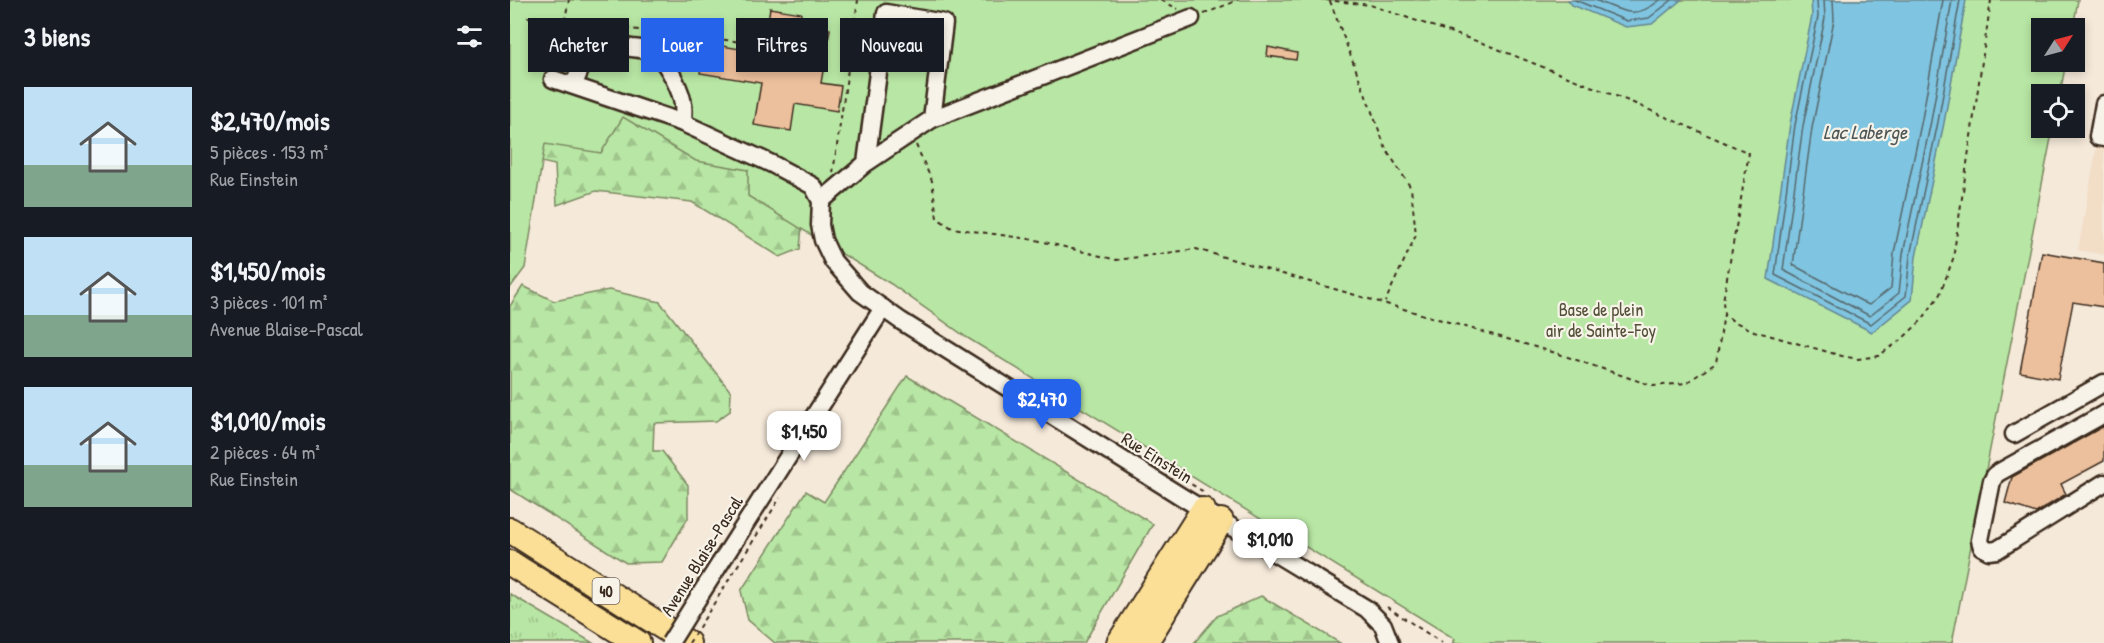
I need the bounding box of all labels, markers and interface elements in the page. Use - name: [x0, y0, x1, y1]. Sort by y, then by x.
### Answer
- chip: Acheter: [528, 18, 629, 72]
- chip: Louer: [641, 18, 724, 72]
- chip: Filtres: [736, 18, 828, 72]
- chip: Nouveau: [840, 18, 944, 72]
- north arrow: [2031, 18, 2085, 72]
- map controls: [2031, 18, 2085, 138]
- text: 3 biens: [24, 19, 90, 54]
- icon: filters: [453, 20, 486, 53]
- button: locate: [2031, 84, 2085, 138]
- text: $2,470/mois: [210, 103, 330, 138]
- icon: home: [72, 111, 144, 183]
- water label: Lac Laberge: [1823, 118, 1908, 146]
- text: 5 pièces · 153 m²: [210, 138, 328, 165]
- text: Rue Einstein: [210, 165, 298, 192]
- text: $1,450/mois: [210, 253, 325, 288]
- icon: home: [72, 261, 144, 333]
- text: 3 pièces · 101 m²: [210, 288, 327, 315]
- park label: Base de plein air de Sainte-Foy: [1546, 297, 1656, 343]
- text: Avenue Blaise-Pascal: [210, 315, 363, 342]
- pin: $2,470: [993, 379, 1091, 430]
- text: $2,470: [1017, 385, 1067, 412]
- text: $1,010/mois: [210, 403, 326, 438]
- icon: home: [72, 411, 144, 483]
- pin: $1,450: [755, 411, 853, 462]
- text: $1,450: [781, 417, 827, 444]
- street label: Rue Einstein: [1117, 426, 1197, 489]
- text: 2 pièces · 64 m²: [210, 438, 320, 465]
- text: Rue Einstein: [210, 465, 298, 492]
- street label: Avenue Blaise-Pascal: [655, 491, 749, 621]
- pin: $1,010: [1221, 519, 1319, 570]
- text: $1,010: [1247, 525, 1293, 552]
- road number: 40: [592, 578, 620, 604]

